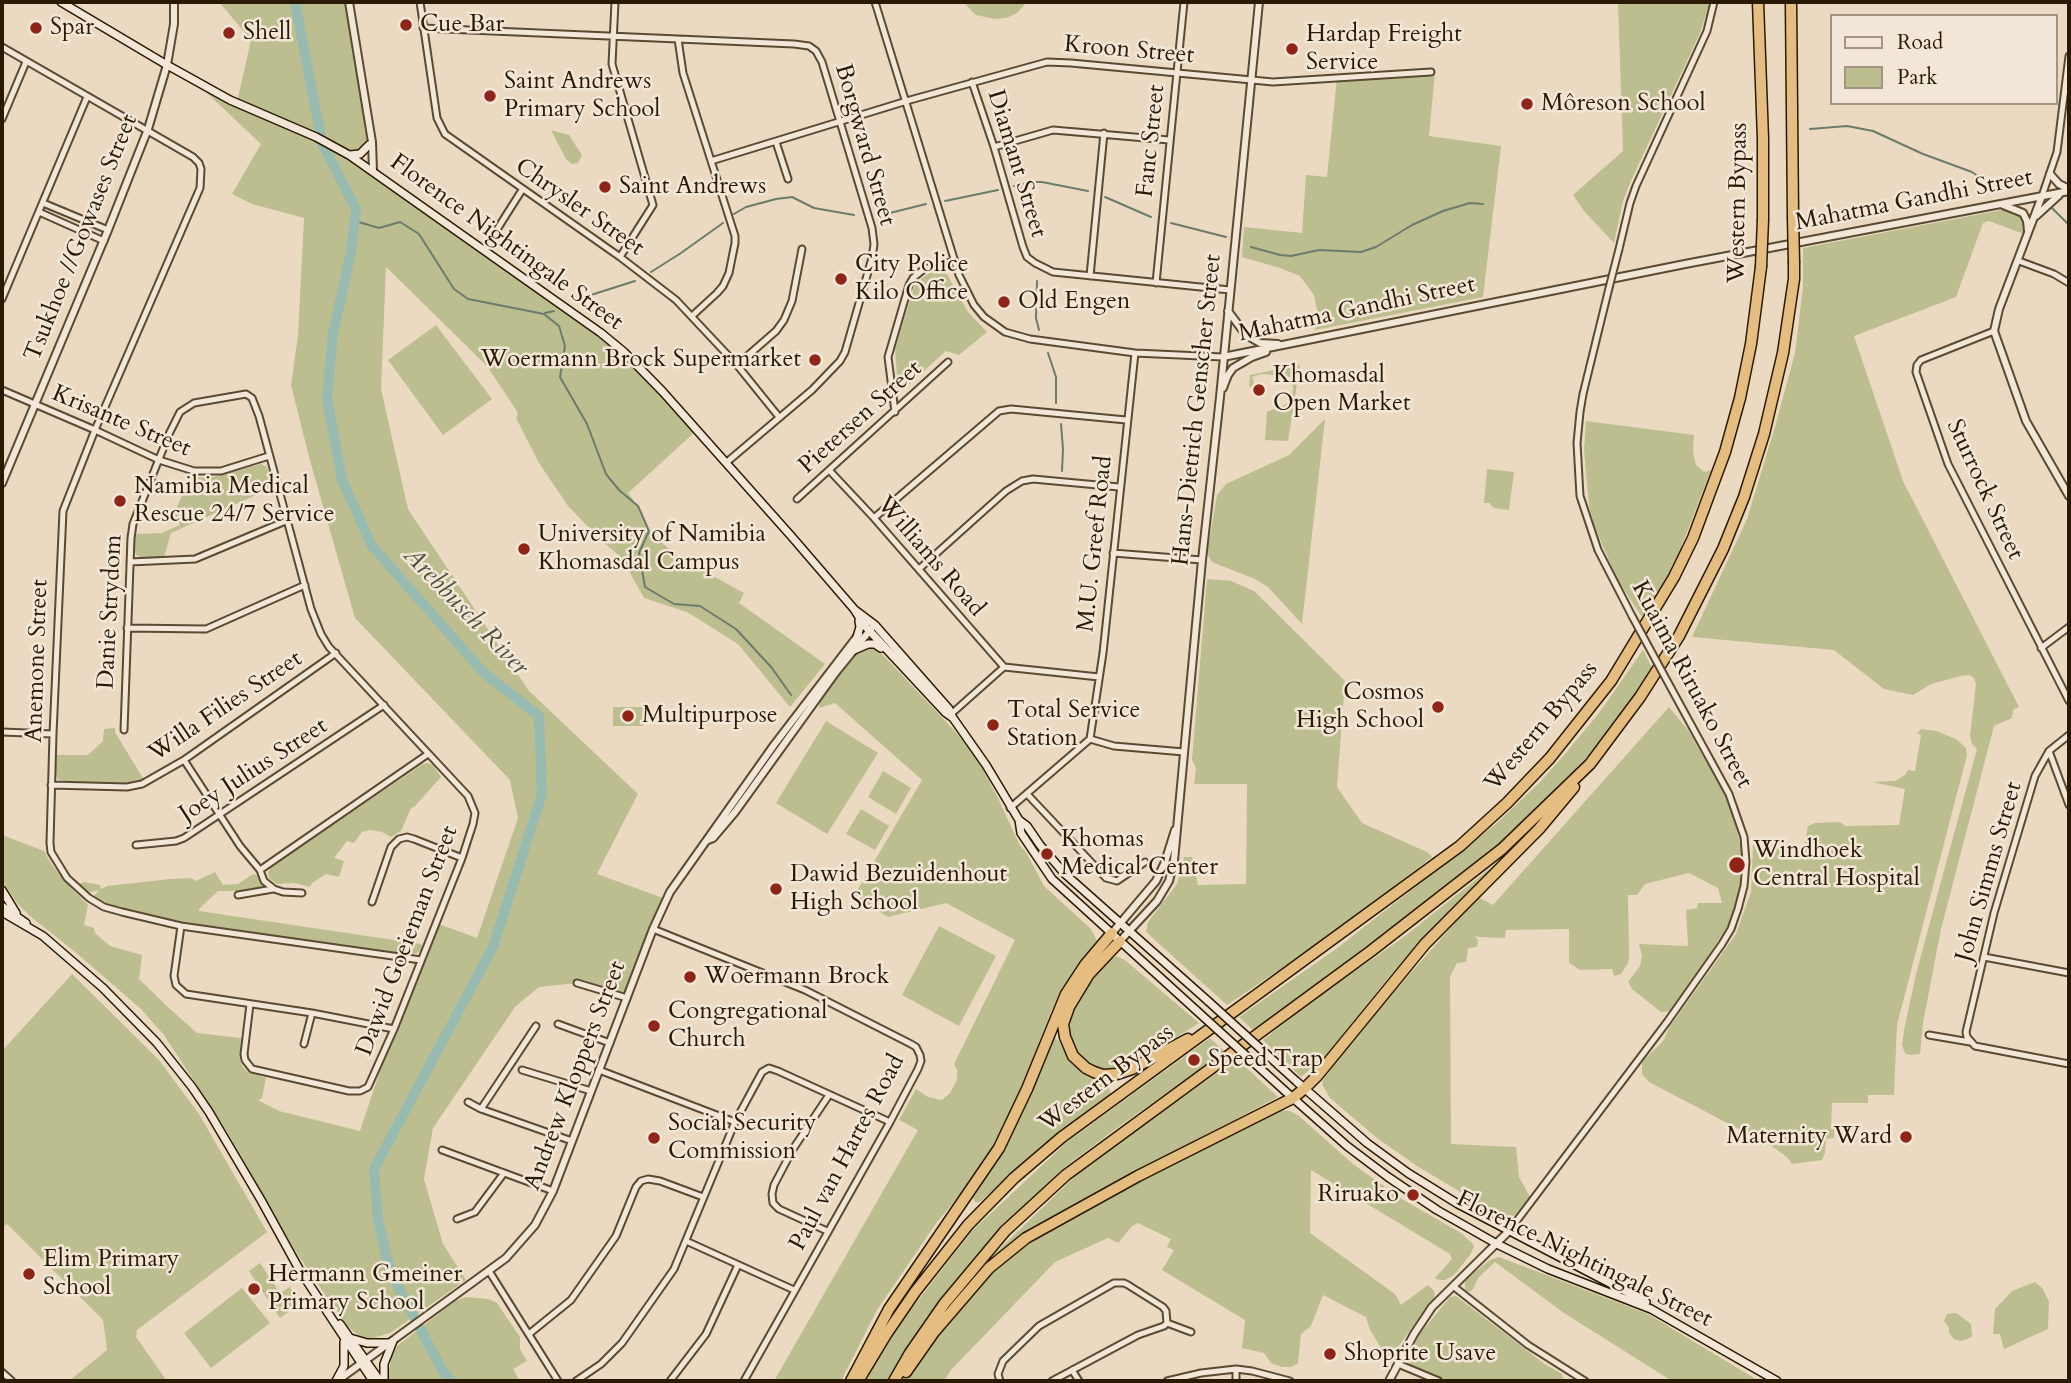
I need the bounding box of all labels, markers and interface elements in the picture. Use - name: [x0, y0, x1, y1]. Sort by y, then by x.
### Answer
- place label: Cue Bar: [420, 11, 504, 39]
- place label: Spar: [50, 14, 94, 42]
- legend: [1829, 14, 2057, 105]
- marker: Cue Bar: [398, 17, 414, 33]
- place label: Shell: [243, 19, 291, 47]
- marker: Spar: [28, 20, 44, 36]
- place label: Hardap Freight Service: [1306, 21, 1462, 77]
- marker: Shell: [221, 25, 237, 41]
- text: Road: [1897, 28, 1943, 57]
- street label: Kroon Street: [1063, 31, 1195, 71]
- marker: Hardap Freight Service: [1284, 41, 1300, 57]
- street label: Borgward Street: [827, 61, 901, 229]
- text: Park: [1897, 63, 1937, 92]
- place label: Saint Andrews Primary School: [504, 68, 660, 124]
- street label: Fanc Street: [1132, 83, 1172, 199]
- street label: Diamant Street: [980, 87, 1052, 241]
- marker: Saint Andrews Primary School: [482, 88, 498, 104]
- place label: Môreson School: [1541, 90, 1706, 118]
- marker: Môreson School: [1519, 96, 1535, 112]
- street label: Tsukhoe //Gowases Street: [19, 110, 145, 366]
- street label: Western Bypass: [1723, 122, 1755, 284]
- street label: Florence Nightingale Street: [384, 149, 628, 337]
- street label: Chrysler Street: [509, 153, 649, 263]
- street label: Mahatma Gandhi Street: [1793, 164, 2035, 238]
- place label: Saint Andrews: [619, 173, 766, 201]
- marker: Saint Andrews: [597, 179, 613, 195]
- place label: City Police Kilo Office: [855, 251, 969, 307]
- street label: Hans-Dietrich Genscher Street: [1167, 253, 1229, 567]
- marker: City Police Kilo Office: [833, 271, 849, 287]
- street label: Mahatma Gandhi Street: [1236, 271, 1478, 349]
- place label: Old Engen: [1018, 288, 1131, 316]
- marker: Old Engen: [996, 294, 1012, 310]
- place label: Woermann Brock Supermarket: [481, 346, 801, 374]
- marker: Woermann Brock Supermarket: [807, 352, 823, 368]
- street label: Pietersen Street: [793, 355, 929, 481]
- place label: Khomasdal Open Market: [1273, 362, 1411, 418]
- street label: Krisante Street: [47, 380, 195, 464]
- marker: Khomasdal Open Market: [1251, 382, 1267, 398]
- street label: Sturrock Street: [1939, 415, 2029, 565]
- street label: M.U. Greef Road: [1072, 455, 1120, 633]
- place label: Namibia Medical Rescue 24/7 Service: [134, 473, 335, 529]
- street label: Williams Road: [870, 491, 990, 623]
- marker: Namibia Medical Rescue 24/7 Service: [112, 493, 128, 509]
- place label: University of Namibia Khomasdal Campus: [538, 521, 766, 577]
- street label: Danie Strydom: [93, 534, 129, 690]
- water label: Arebbusch River: [396, 541, 534, 683]
- marker: University of Namibia Khomasdal Campus: [516, 541, 532, 557]
- street label: Kuaima Riruako Street: [1624, 576, 1758, 794]
- street label: Anemone Street: [21, 579, 55, 743]
- street label: Willa Filies Street: [144, 645, 308, 769]
- street label: Western Bypass: [1479, 656, 1605, 798]
- place label: Cosmos High School: [1296, 679, 1424, 735]
- place label: Total Service Station: [1007, 697, 1140, 753]
- marker: Cosmos High School: [1430, 699, 1446, 715]
- place label: Multipurpose: [642, 702, 778, 730]
- marker: Multipurpose: [620, 708, 636, 724]
- street label: Joey Julius Street: [175, 712, 333, 830]
- marker: Total Service Station: [985, 717, 1001, 733]
- street label: John Simms Street: [1951, 779, 2029, 965]
- street label: Dawid Goeieman Street: [351, 822, 465, 1060]
- place label: Khomas Medical Center: [1061, 826, 1218, 882]
- place label: Windhoek Central Hospital: [1753, 837, 1920, 893]
- marker: Khomas Medical Center: [1039, 846, 1055, 862]
- marker: Windhoek Central Hospital: [1727, 855, 1747, 875]
- place label: Dawid Bezuidenhout High School: [790, 861, 1007, 917]
- marker: Dawid Bezuidenhout High School: [768, 881, 784, 897]
- street label: Andrew Kloppers Street: [519, 957, 633, 1195]
- place label: Woermann Brock: [704, 963, 889, 991]
- marker: Woermann Brock: [682, 969, 698, 985]
- place label: Congregational Church: [668, 998, 827, 1054]
- marker: Congregational Church: [646, 1018, 662, 1034]
- street label: Western Bypass: [1034, 1019, 1180, 1139]
- place label: Speed Trap: [1208, 1046, 1323, 1074]
- street label: Paul van Hartes Road: [784, 1050, 912, 1256]
- marker: Speed Trap: [1186, 1052, 1202, 1068]
- place label: Social Security Commission: [668, 1110, 816, 1166]
- place label: Maternity Ward: [1726, 1123, 1892, 1151]
- marker: Maternity Ward: [1898, 1129, 1914, 1145]
- marker: Social Security Commission: [646, 1130, 662, 1146]
- place label: Riruako: [1318, 1181, 1399, 1209]
- street label: Florence Nightingale Street: [1451, 1185, 1717, 1335]
- marker: Riruako: [1405, 1187, 1421, 1203]
- place label: Elim Primary School: [43, 1246, 179, 1302]
- place label: Hermann Gmeiner Primary School: [268, 1261, 462, 1317]
- marker: Elim Primary School: [21, 1266, 37, 1282]
- marker: Hermann Gmeiner Primary School: [246, 1281, 262, 1297]
- place label: Shoprite Usave: [1344, 1340, 1496, 1368]
- marker: Shoprite Usave: [1322, 1346, 1338, 1362]

